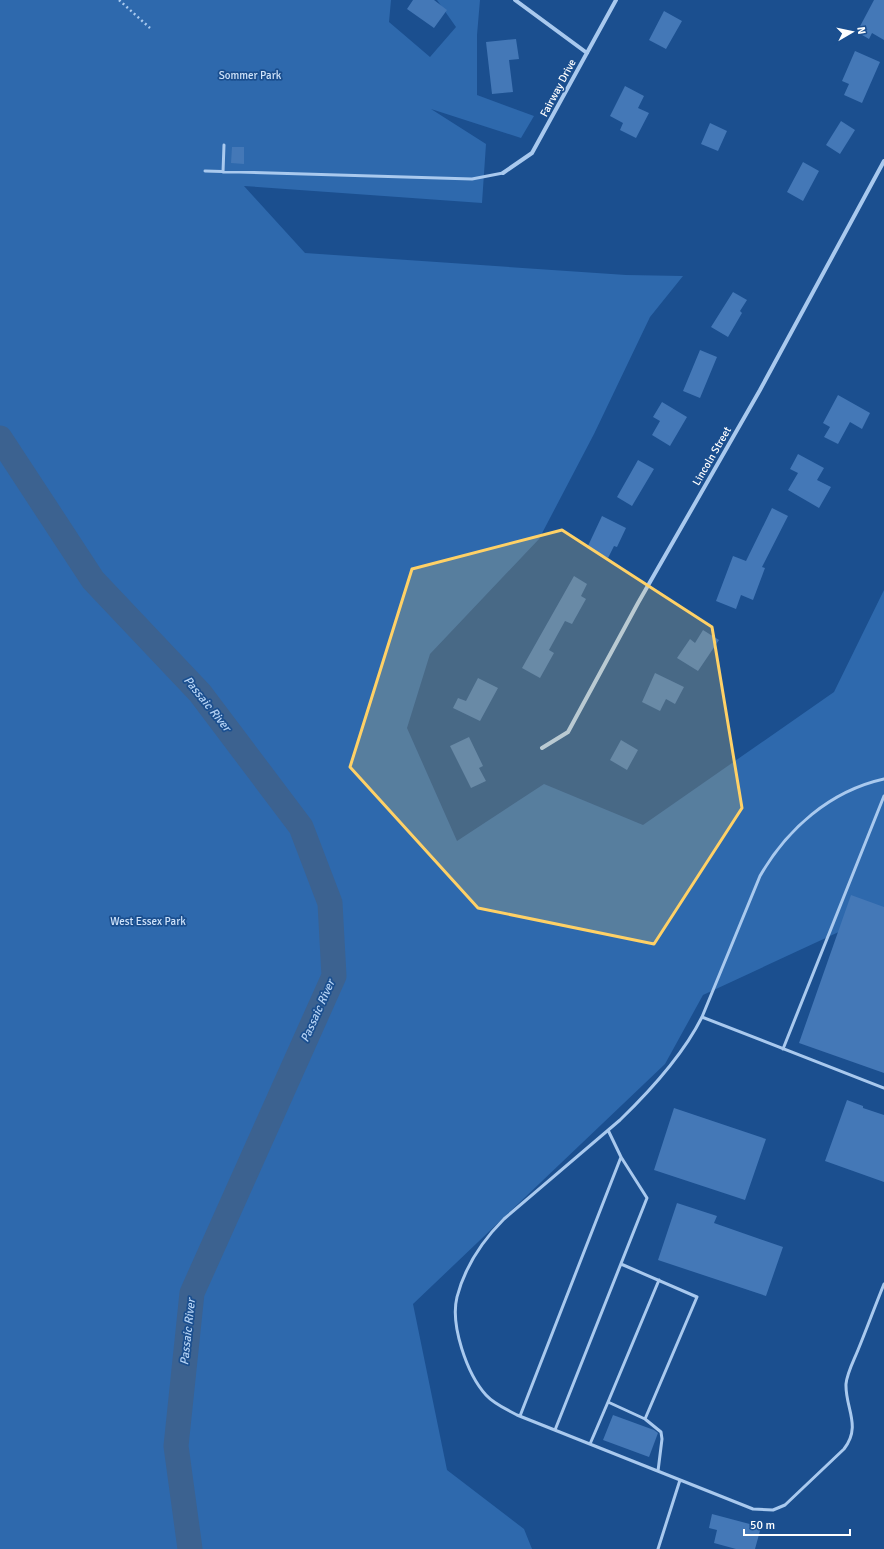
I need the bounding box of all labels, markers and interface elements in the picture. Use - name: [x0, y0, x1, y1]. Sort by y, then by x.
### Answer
- north arrow: [832, 12, 872, 52]
- text: N: [854, 26, 868, 35]
- street label: Fairway Drive: [537, 57, 579, 119]
- park label: Sommer Park: [219, 69, 282, 82]
- street label: Lincoln Street: [690, 424, 734, 488]
- water label: Passaic River: [180, 673, 235, 736]
- park label: West Essex Park: [110, 915, 186, 928]
- water label: Passaic River: [298, 976, 339, 1045]
- water label: Passaic River: [177, 1296, 199, 1366]
- scale bar: [744, 1511, 850, 1537]
- text: 50 m: [750, 1518, 775, 1533]

